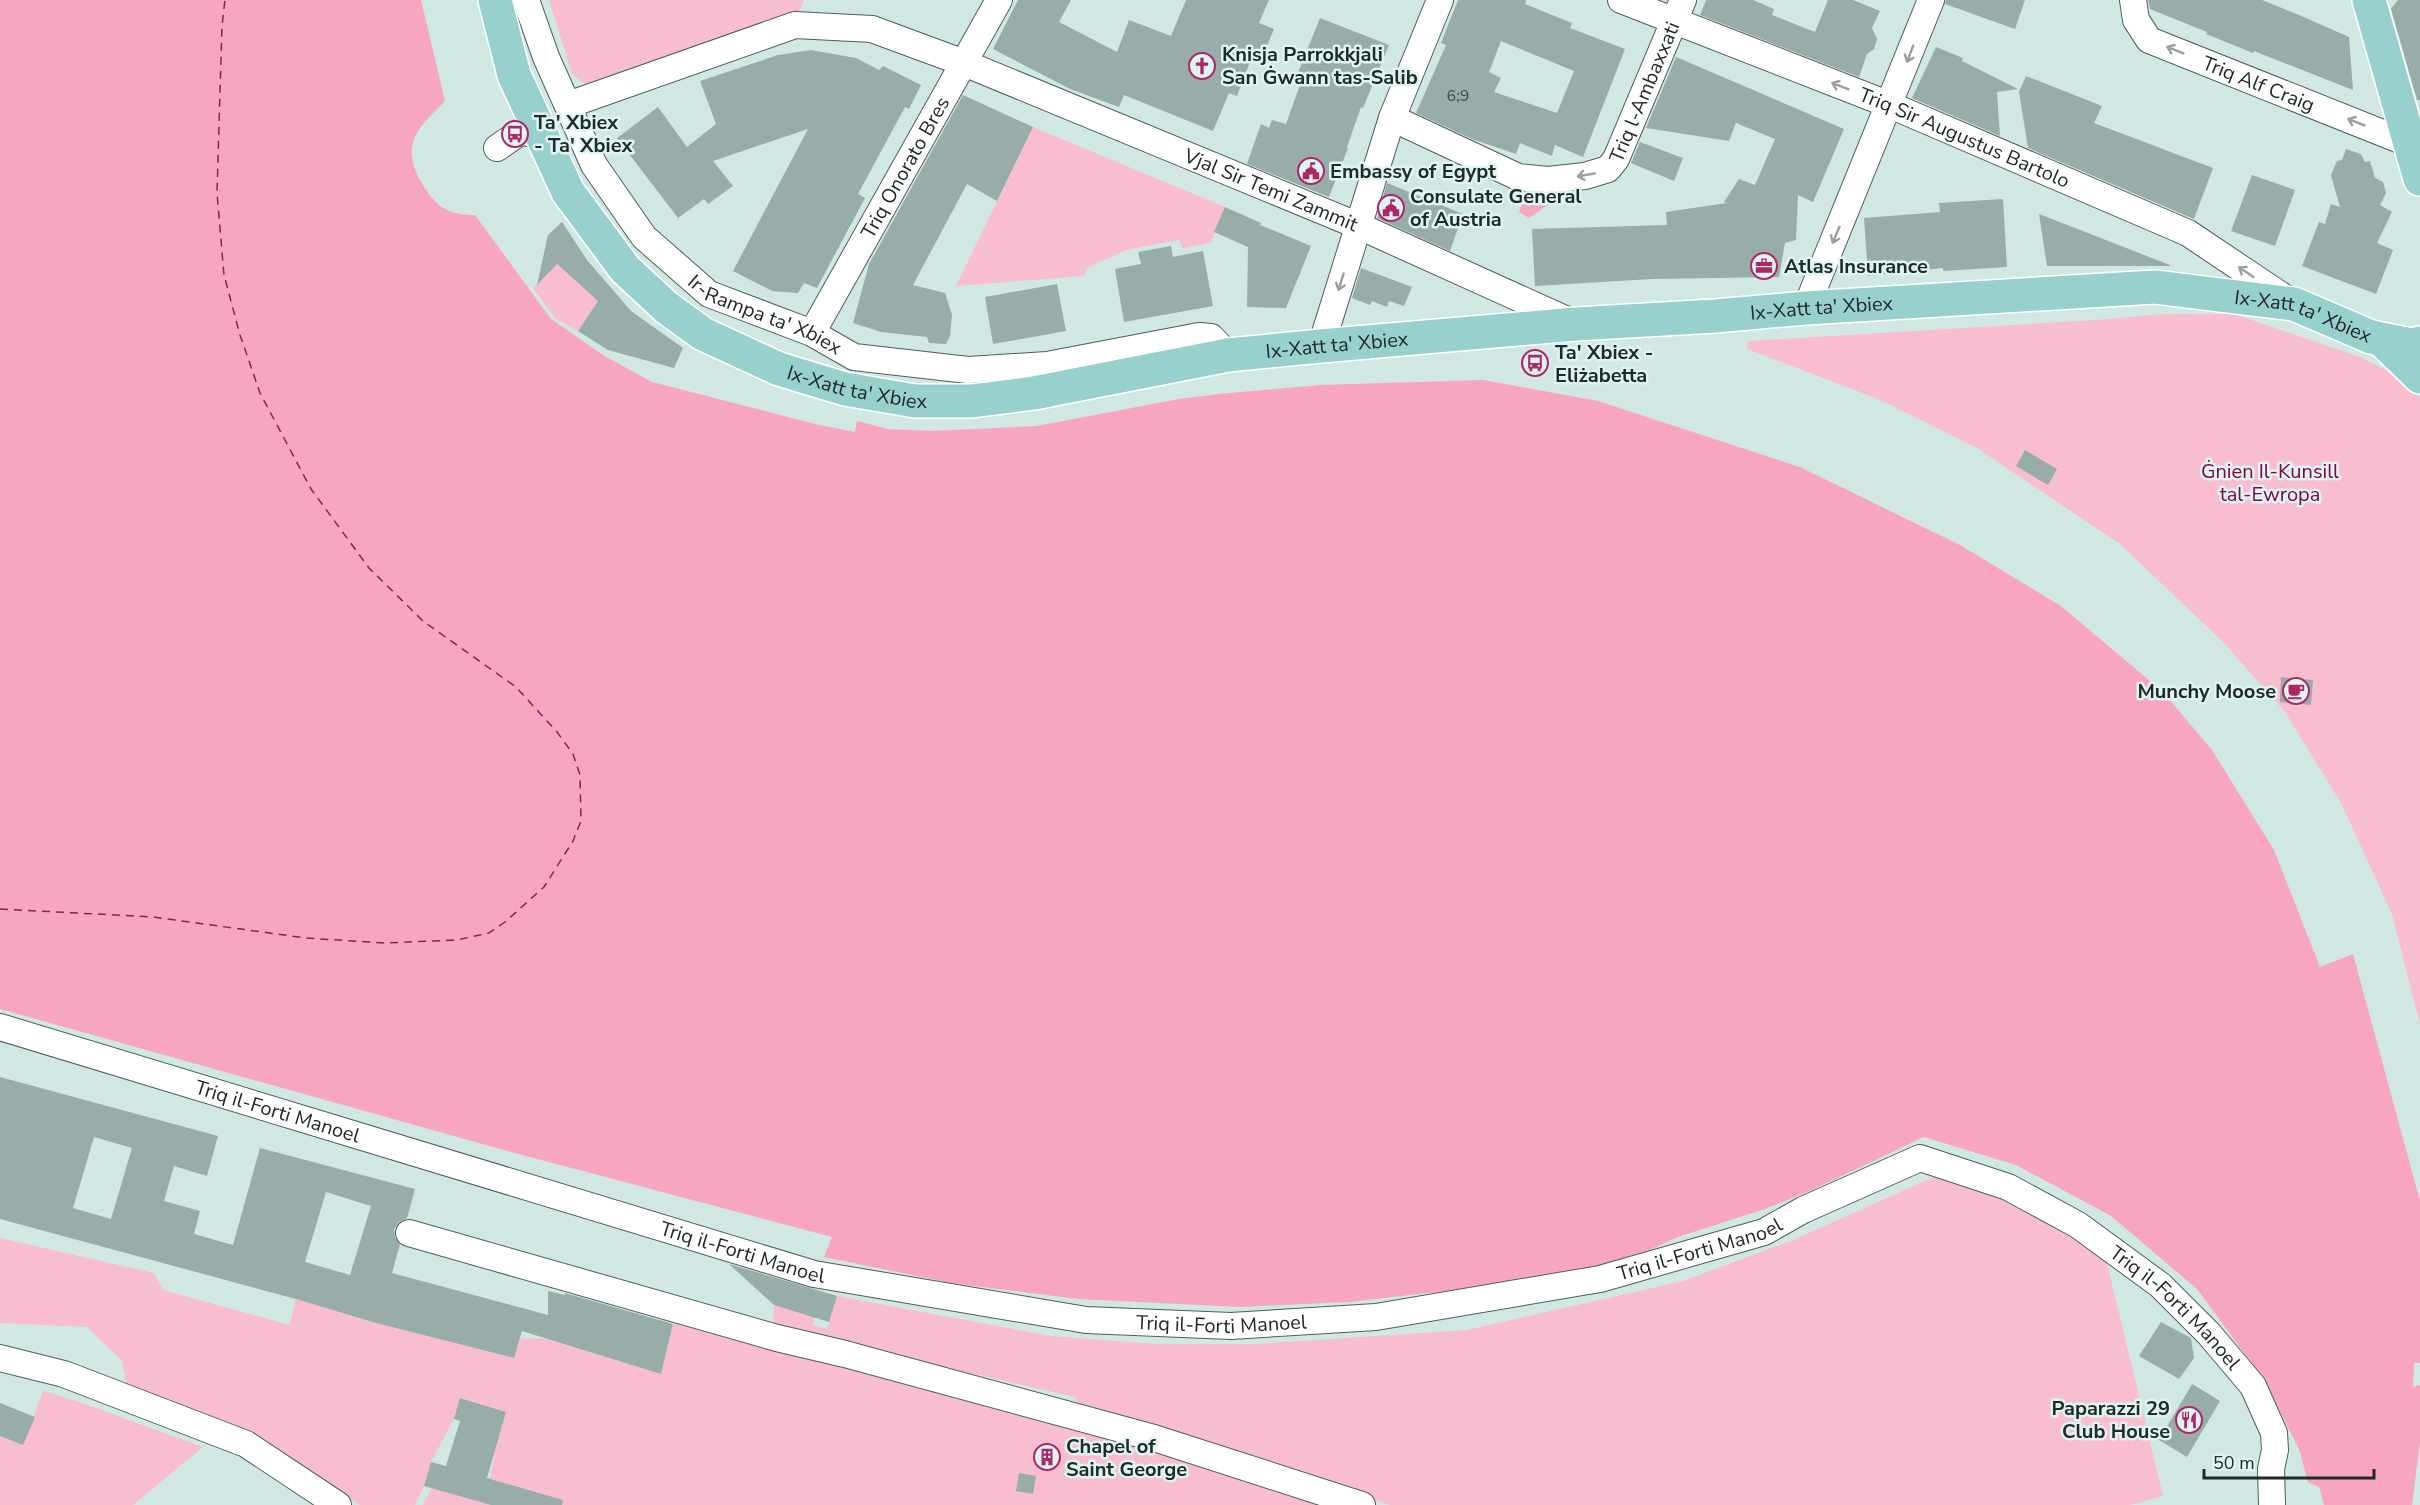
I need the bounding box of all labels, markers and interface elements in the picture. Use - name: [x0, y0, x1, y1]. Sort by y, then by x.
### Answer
- street label: Triq l-Ambaxxati: [1603, 18, 1686, 167]
- place label: Knisja Parrokkjali San Ġwann tas-Salib: [1222, 41, 1418, 91]
- one-way arrow: [2166, 44, 2185, 55]
- one-way arrow: [1903, 45, 1914, 63]
- street label: Triq Alf Craig: [2198, 50, 2319, 119]
- church icon: Knisja Parrokkjali San Ġwann tas-Salib: [1187, 51, 1217, 81]
- one-way arrow: [1831, 80, 1850, 91]
- street label: Triq Sir Augustus Bartolo: [1855, 81, 2074, 195]
- house number: 6;9: [1447, 85, 1469, 107]
- street label: Triq Onorato Bres: [855, 92, 956, 243]
- place label: Ta' Xbiex - Ta' Xbiex: [534, 109, 633, 159]
- one-way arrow: [2347, 116, 2366, 127]
- bus stop icon: Ta' Xbiex - Ta' Xbiex: [500, 119, 530, 149]
- street label: Vjal Sir Temi Zammit: [1179, 142, 1363, 238]
- public building icon: Embassy of Egypt: [1296, 156, 1326, 186]
- place label: Embassy of Egypt: [1330, 158, 1496, 185]
- one-way arrow: [1577, 170, 1597, 181]
- place label: Consulate General of Austria: [1410, 183, 1582, 233]
- public building icon: Consulate General of Austria: [1376, 193, 1406, 223]
- one-way arrow: [1830, 225, 1841, 244]
- office icon: Atlas Insurance: [1749, 251, 1779, 281]
- place label: Atlas Insurance: [1784, 253, 1928, 280]
- one-way arrow: [2238, 266, 2254, 278]
- street label: Ir-Rampa ta' Xbiex: [682, 268, 847, 361]
- one-way arrow: [1335, 272, 1346, 291]
- street label: Ix-Xatt ta' Xbiex: [2233, 284, 2376, 350]
- street label: Ix-Xatt ta' Xbiex: [1749, 290, 1894, 327]
- street label: Ix-Xatt ta' Xbiex: [1264, 325, 1410, 365]
- place label: Ta' Xbiex - Eliżabetta: [1555, 339, 1653, 389]
- bus stop icon: Ta' Xbiex - Eliżabetta: [1520, 348, 1550, 378]
- street label: Ix-Xatt ta' Xbiex: [784, 359, 928, 415]
- park label: Ġnien Il-Kunsill tal-Ewropa: [2201, 458, 2339, 508]
- cafe icon: Munchy Moose: [2281, 676, 2311, 706]
- place label: Munchy Moose: [2137, 678, 2276, 705]
- street label: Triq il-Forti Manoel: [192, 1074, 363, 1149]
- street label: Triq il-Forti Manoel: [1614, 1211, 1787, 1287]
- street label: Triq il-Forti Manoel: [657, 1215, 827, 1290]
- street label: Triq il-Forti Manoel: [2104, 1240, 2247, 1376]
- street label: Triq il-Forti Manoel: [1135, 1308, 1308, 1340]
- place label: Paparazzi 29 Club House: [2051, 1395, 2170, 1445]
- restaurant icon: Paparazzi 29 Club House: [2174, 1405, 2204, 1435]
- place label: Chapel of Saint George: [1066, 1433, 1187, 1483]
- building icon: Chapel of Saint George: [1032, 1442, 1062, 1472]
- scale bar: [2204, 1442, 2374, 1480]
- text: 50 m: [2213, 1451, 2255, 1475]

